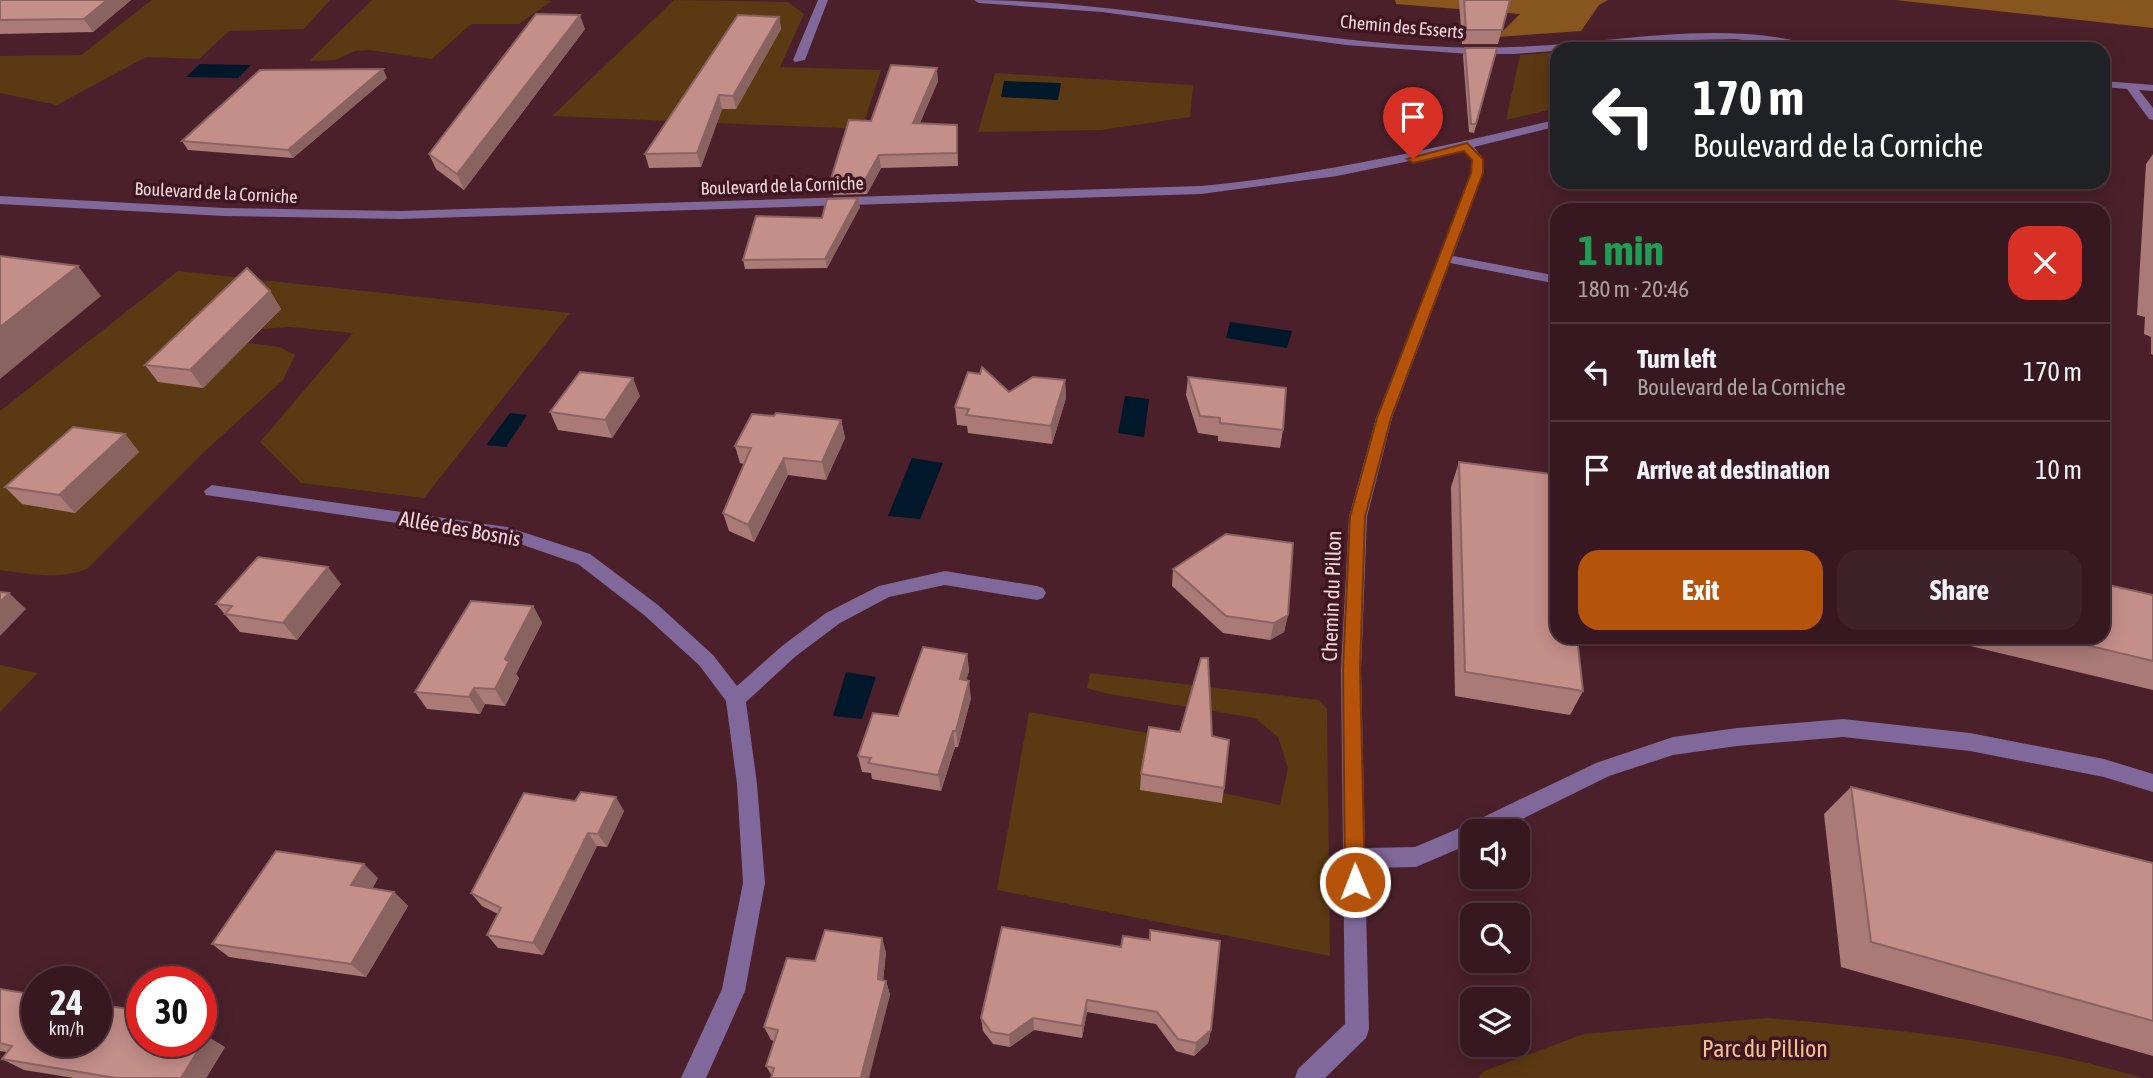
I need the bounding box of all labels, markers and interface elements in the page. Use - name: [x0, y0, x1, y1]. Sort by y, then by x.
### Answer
- street label: Chemin des Esserts: [1339, 11, 1465, 42]
- text: 170 m: [1693, 69, 1804, 125]
- icon: left: [1578, 70, 1669, 161]
- pin: [1383, 87, 1443, 159]
- icon: arrive: [1394, 98, 1432, 136]
- text: Boulevard de la Corniche: [1693, 127, 1983, 164]
- street label: Boulevard de la Corniche: [700, 172, 864, 199]
- street label: Boulevard de la Corniche: [134, 178, 298, 207]
- text: 1 min: [1578, 226, 1664, 274]
- button: close: [2008, 226, 2082, 300]
- text: 180 m · 20:46: [1578, 276, 1689, 302]
- text: Turn left: [1637, 344, 1717, 374]
- icon: left: [1578, 353, 1616, 391]
- text: 170 m: [2023, 357, 2082, 387]
- text: Boulevard de la Corniche: [1637, 374, 1846, 400]
- icon: arrive: [1578, 451, 1616, 489]
- text: Arrive at destination: [1637, 455, 1830, 485]
- text: 10 m: [2035, 455, 2082, 485]
- street label: Allée des Bosnis: [398, 506, 523, 550]
- street label: Chemin du Pillon: [1317, 530, 1345, 662]
- button: Exit: [1578, 550, 1823, 630]
- button: Share: [1837, 550, 2082, 630]
- map controls: [1460, 819, 1530, 1057]
- button: sound: [1460, 819, 1530, 889]
- position arrow: [1318, 845, 1392, 919]
- button: search: [1460, 903, 1530, 973]
- speed limit sign: 30: [126, 966, 217, 1057]
- text: 24: [50, 982, 83, 1022]
- button: layers: [1460, 987, 1530, 1057]
- text: km/h: [49, 1018, 84, 1039]
- park label: Parc du Pillion: [1702, 1035, 1828, 1062]

